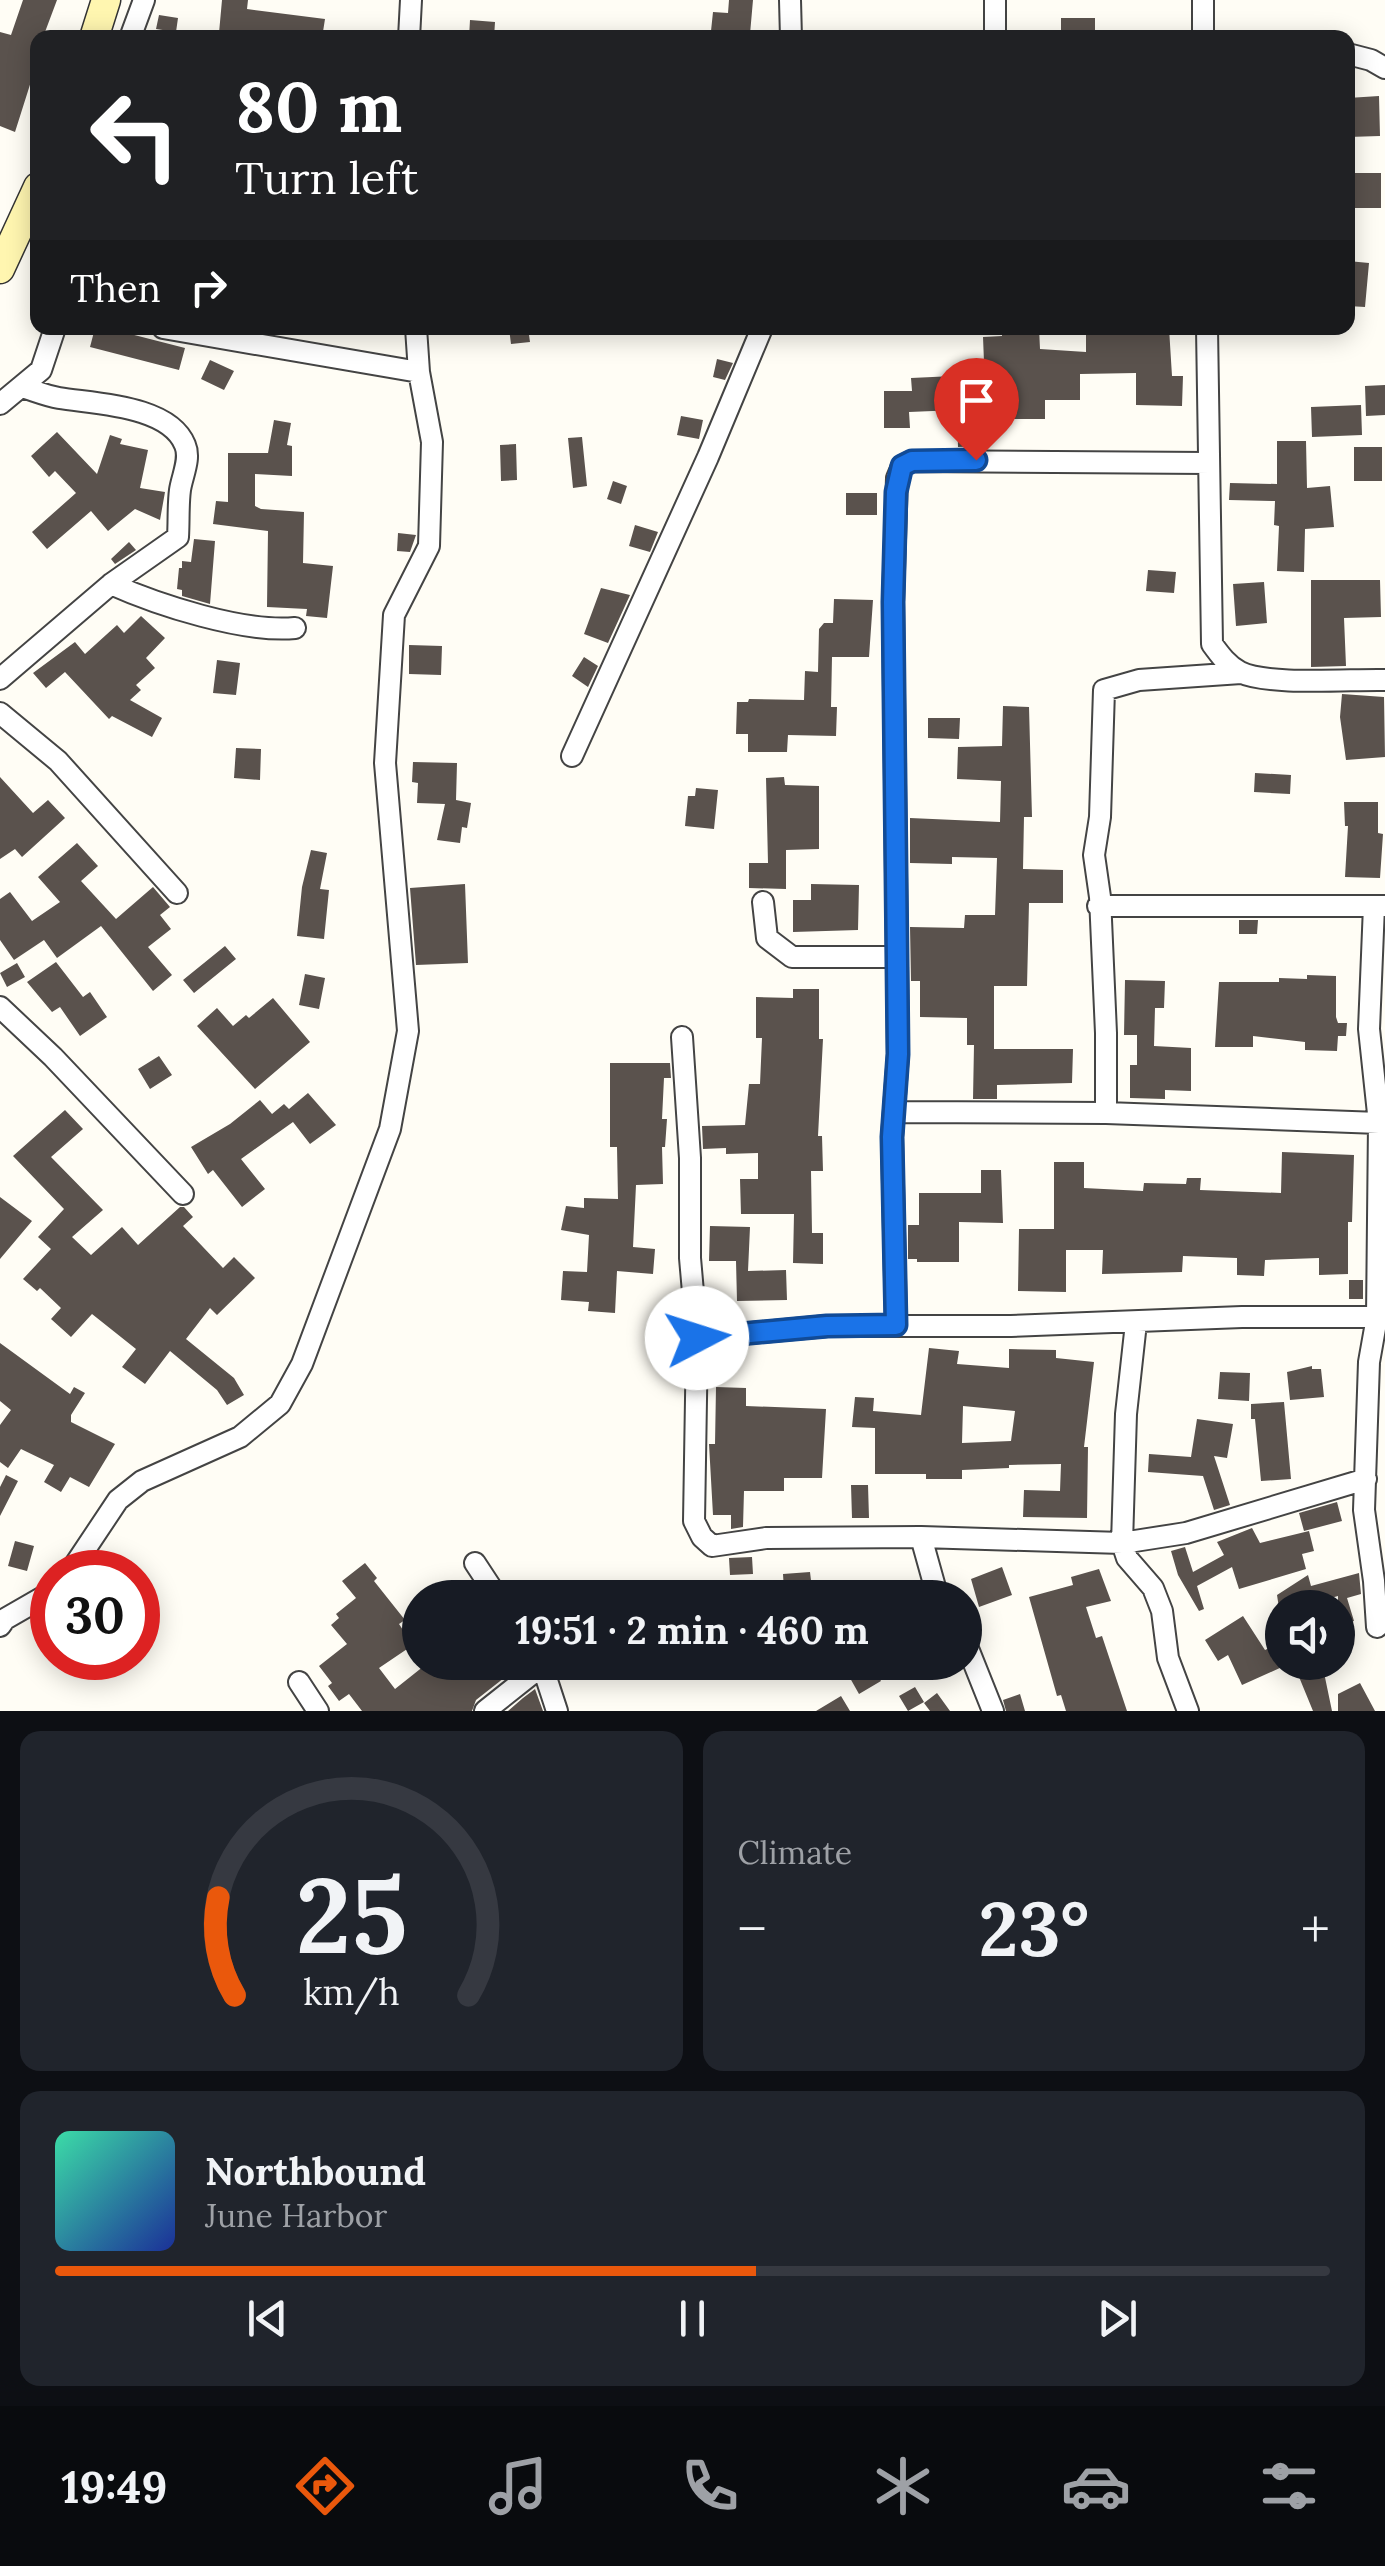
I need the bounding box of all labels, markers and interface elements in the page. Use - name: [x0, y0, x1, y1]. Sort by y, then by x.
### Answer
- text: 80 m: [235, 62, 402, 151]
- icon: left: [70, 70, 200, 200]
- text: Turn left: [235, 149, 418, 206]
- icon: right: [181, 260, 236, 315]
- text: Then: [70, 264, 161, 312]
- pin: [934, 358, 1019, 461]
- icon: arrive: [949, 373, 1004, 428]
- position arrow: [645, 1286, 749, 1390]
- speed limit sign: 30: [30, 1550, 160, 1680]
- map controls: [1265, 1590, 1355, 1680]
- button: sound: [1265, 1590, 1355, 1680]
- text: 19:51 · 2 min · 460 m: [515, 1606, 869, 1654]
- text: Climate: [738, 1832, 852, 1873]
- text: 25: [295, 1848, 407, 1981]
- text: 23°: [978, 1881, 1089, 1977]
- text: −: [738, 1894, 767, 1964]
- text: +: [1301, 1894, 1330, 1964]
- text: km/h: [303, 1969, 400, 2015]
- text: Northbound: [205, 2147, 426, 2195]
- text: June Harbor: [205, 2195, 387, 2236]
- icon: previous: [240, 2291, 295, 2346]
- icon: pause: [665, 2291, 720, 2346]
- icon: next: [1090, 2291, 1145, 2346]
- icon: directions: [290, 2451, 360, 2521]
- icon: music: [483, 2451, 553, 2521]
- icon: phone: [675, 2451, 745, 2521]
- icon: climate: [868, 2451, 938, 2521]
- icon: car: [1061, 2451, 1131, 2521]
- icon: filters: [1254, 2451, 1324, 2521]
- text: 19:49: [61, 2458, 167, 2515]

